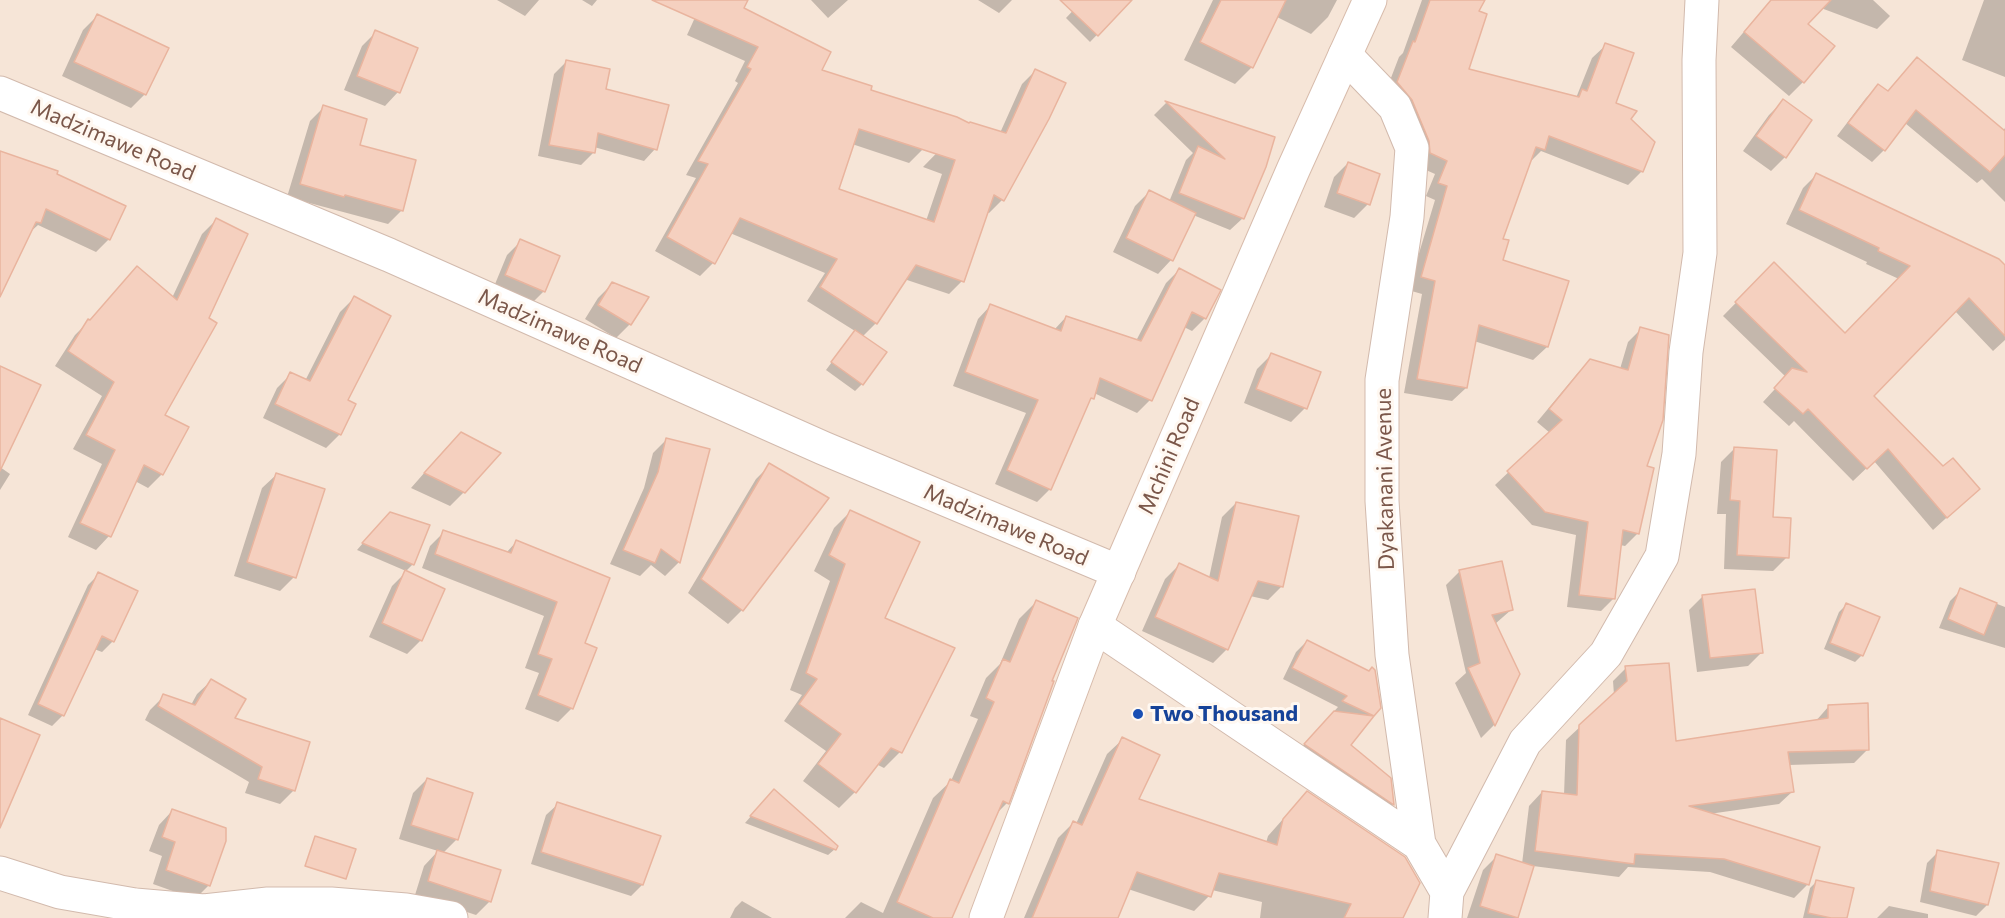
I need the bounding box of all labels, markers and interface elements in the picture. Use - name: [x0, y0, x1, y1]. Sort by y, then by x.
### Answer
- street label: Madzimawe Road: [27, 93, 199, 187]
- street label: Madzimawe Road: [474, 283, 646, 379]
- street label: Dyakanani Avenue: [1370, 388, 1400, 570]
- street label: Mchini Road: [1133, 394, 1205, 518]
- street label: Madzimawe Road: [920, 478, 1092, 572]
- place label: Two Thousand: [1150, 701, 1298, 727]
- marker: Two Thousand: [1131, 707, 1145, 721]

